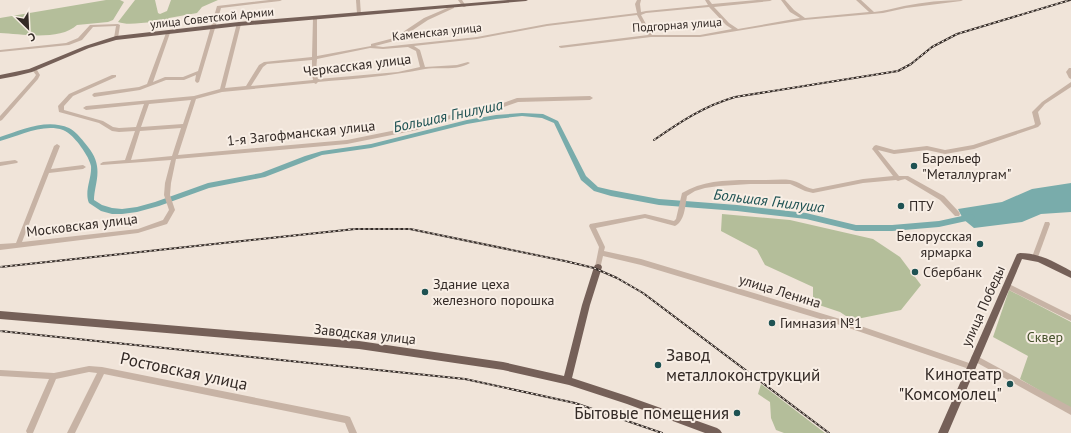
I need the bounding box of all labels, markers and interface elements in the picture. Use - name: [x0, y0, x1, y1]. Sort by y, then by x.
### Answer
- street label: улица Советской Армии: [149, 4, 275, 31]
- north arrow: [8, 8, 48, 48]
- street label: Подгорная улица: [632, 14, 722, 35]
- street label: Каменская улица: [391, 19, 483, 44]
- text: С: [26, 29, 38, 45]
- street label: Черкасская улица: [302, 49, 412, 81]
- water label: Большая Гнилуша: [391, 94, 505, 136]
- street label: 1-я Загофманская улица: [226, 116, 376, 150]
- place label: Барельеф "Металлургам": [922, 149, 1011, 183]
- marker: Барельеф "Металлургам": [909, 161, 919, 171]
- water label: Большая Гнилуша: [713, 184, 826, 217]
- place label: ПТУ: [909, 197, 934, 215]
- marker: ПТУ: [896, 201, 906, 211]
- street label: Московская улица: [25, 209, 139, 241]
- place label: Белорусская ярмарка: [897, 227, 972, 261]
- marker: Белорусская ярмарка: [975, 239, 985, 249]
- street label: улица Победы: [957, 262, 1009, 350]
- place label: Сбербанк: [923, 263, 982, 281]
- marker: Сбербанк: [910, 267, 920, 277]
- street label: улица Ленина: [737, 270, 823, 312]
- place label: Здание цеха железного порошка: [433, 275, 555, 309]
- marker: Здание цеха железного порошка: [420, 287, 430, 297]
- place label: Гимназия №1: [780, 314, 862, 332]
- marker: Гимназия №1: [767, 318, 777, 328]
- street label: Заводская улица: [313, 320, 417, 348]
- park label: Сквер: [1027, 328, 1063, 346]
- place label: Завод металлоконструкций: [666, 344, 820, 386]
- street label: Ростовская улица: [118, 347, 250, 395]
- marker: Завод металлоконструкций: [653, 360, 663, 370]
- place label: Кинотеатр "Комсомолец": [898, 363, 1002, 405]
- marker: Кинотеатр "Комсомолец": [1005, 379, 1015, 389]
- place label: Бытовые помещения: [574, 402, 729, 424]
- marker: Бытовые помещения: [732, 408, 742, 418]

